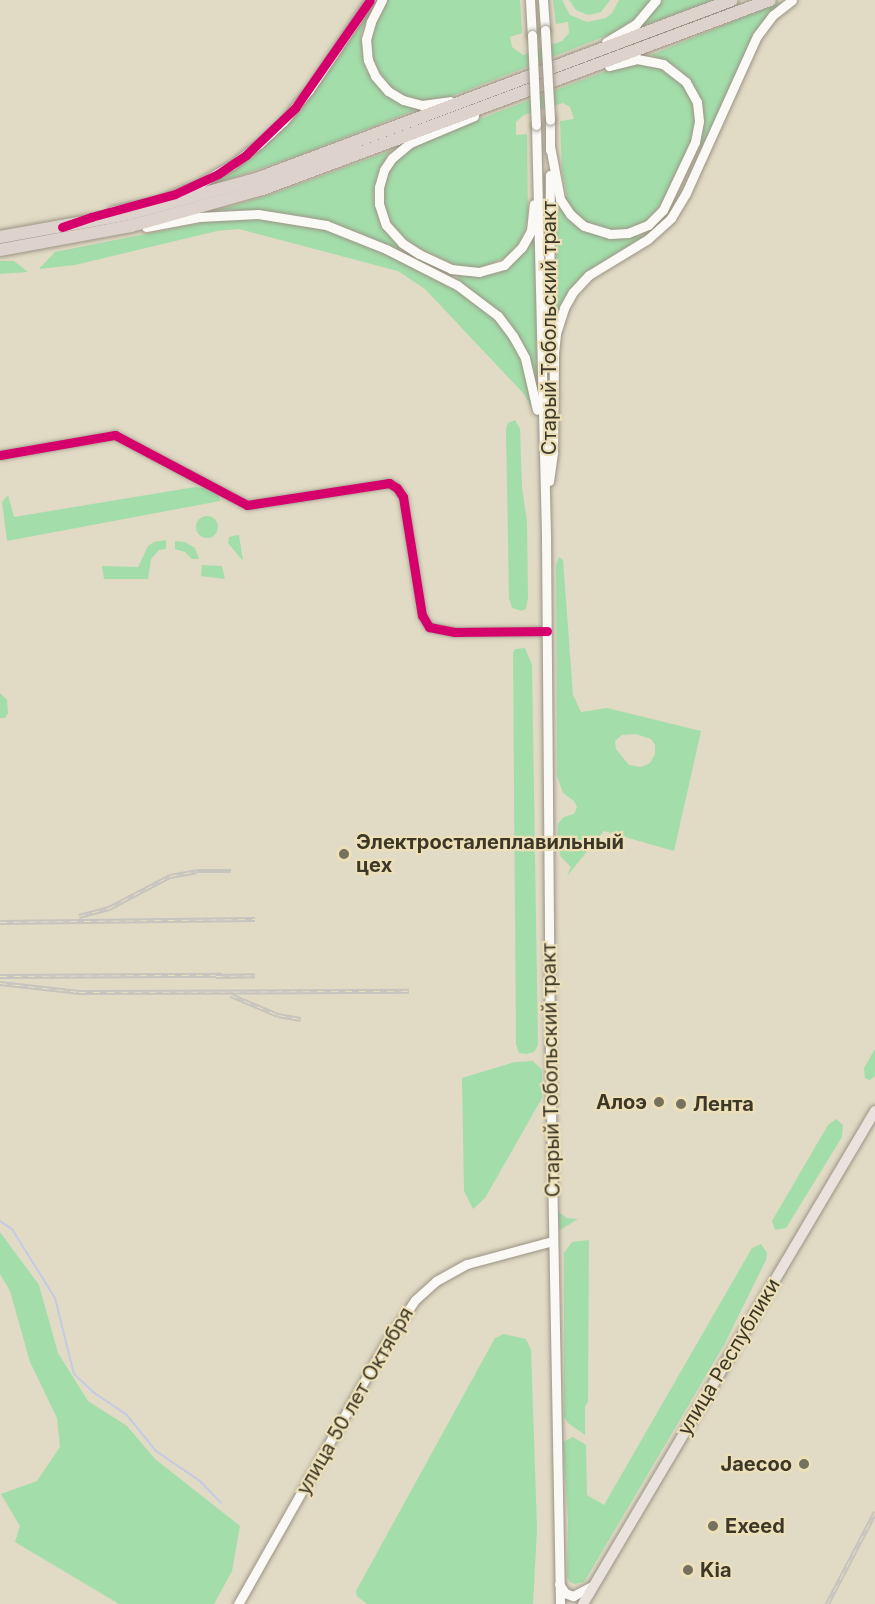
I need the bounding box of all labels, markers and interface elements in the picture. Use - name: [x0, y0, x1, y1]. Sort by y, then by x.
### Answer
- street label: Старый Тобольский тракт: [537, 201, 561, 455]
- place label: Электросталеплавильный цех: [356, 831, 624, 878]
- marker: Электросталеплавильный цех: [337, 847, 351, 861]
- street label: Старый Тобольский тракт: [537, 943, 565, 1197]
- place label: Алоэ: [596, 1090, 647, 1114]
- place label: Лента: [693, 1092, 754, 1116]
- marker: Алоэ: [652, 1095, 666, 1109]
- marker: Лента: [674, 1097, 688, 1111]
- street label: улица Республики: [673, 1274, 785, 1440]
- street label: улица 50 лет Октября: [291, 1303, 419, 1499]
- place label: Jaecoo: [720, 1452, 792, 1476]
- marker: Jaecoo: [797, 1457, 811, 1471]
- place label: Exeed: [725, 1514, 785, 1538]
- marker: Exeed: [706, 1519, 720, 1533]
- place label: Kia: [700, 1558, 732, 1582]
- marker: Kia: [681, 1563, 695, 1577]

